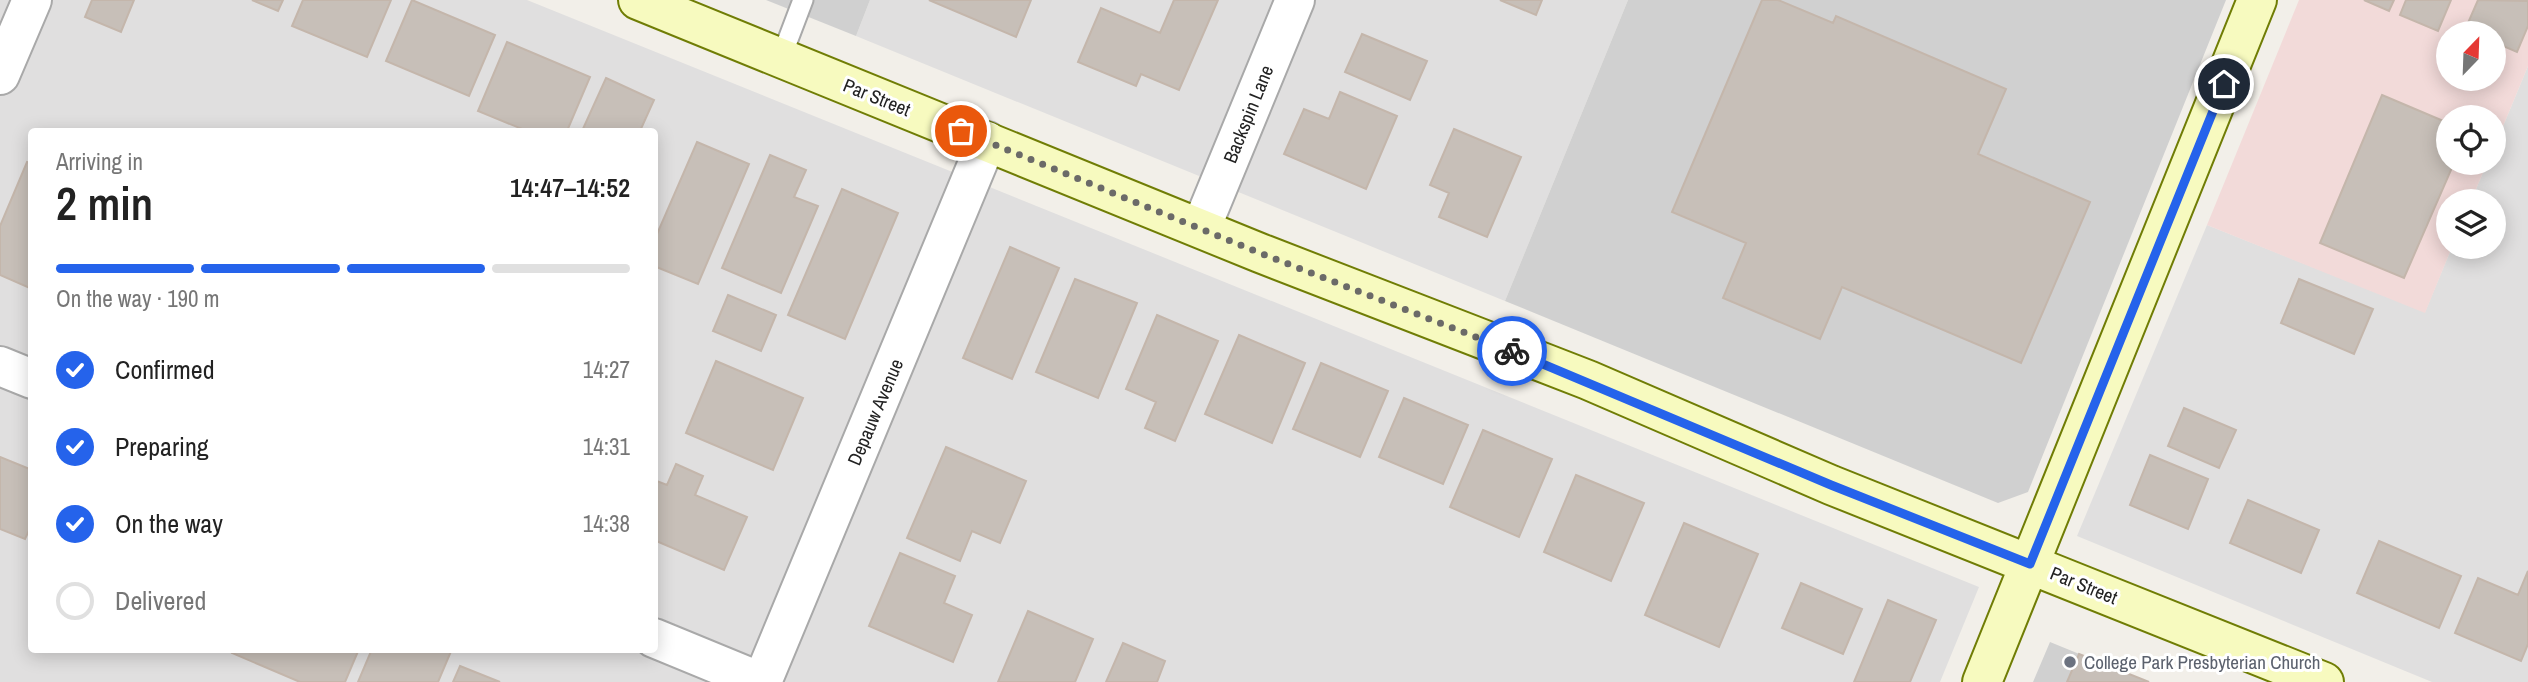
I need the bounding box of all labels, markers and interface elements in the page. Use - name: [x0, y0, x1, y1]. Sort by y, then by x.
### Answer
- north arrow: [2436, 21, 2506, 91]
- map controls: [2436, 21, 2506, 259]
- pin: [2194, 54, 2254, 114]
- street label: Backspin Lane: [1217, 61, 1279, 167]
- icon: home: [2205, 65, 2243, 103]
- street label: Par Street: [840, 72, 915, 122]
- pin: [931, 101, 991, 161]
- button: locate: [2436, 105, 2506, 175]
- icon: bag: [942, 112, 980, 150]
- text: Arriving in: [56, 146, 143, 177]
- text: 14:47–14:52: [510, 170, 630, 205]
- text: 2 min: [56, 172, 153, 234]
- button: layers: [2436, 189, 2506, 259]
- text: On the way · 190 m: [56, 283, 220, 314]
- courier: [1477, 316, 1547, 386]
- icon: bike: [1493, 332, 1531, 370]
- icon: check: [56, 351, 94, 389]
- text: Confirmed: [115, 352, 215, 387]
- text: 14:27: [583, 354, 630, 385]
- street label: Depauw Avenue: [841, 355, 909, 469]
- icon: check: [56, 428, 94, 466]
- text: Preparing: [115, 429, 209, 464]
- text: 14:31: [583, 431, 630, 462]
- icon: check: [56, 505, 94, 543]
- text: On the way: [115, 506, 223, 541]
- text: 14:38: [583, 508, 630, 539]
- street label: Par Street: [2047, 560, 2122, 610]
- text: Delivered: [115, 583, 206, 618]
- place label: College Park Presbyterian Church: [2084, 649, 2320, 675]
- marker: College Park Presbyterian Church: [2062, 654, 2078, 670]

